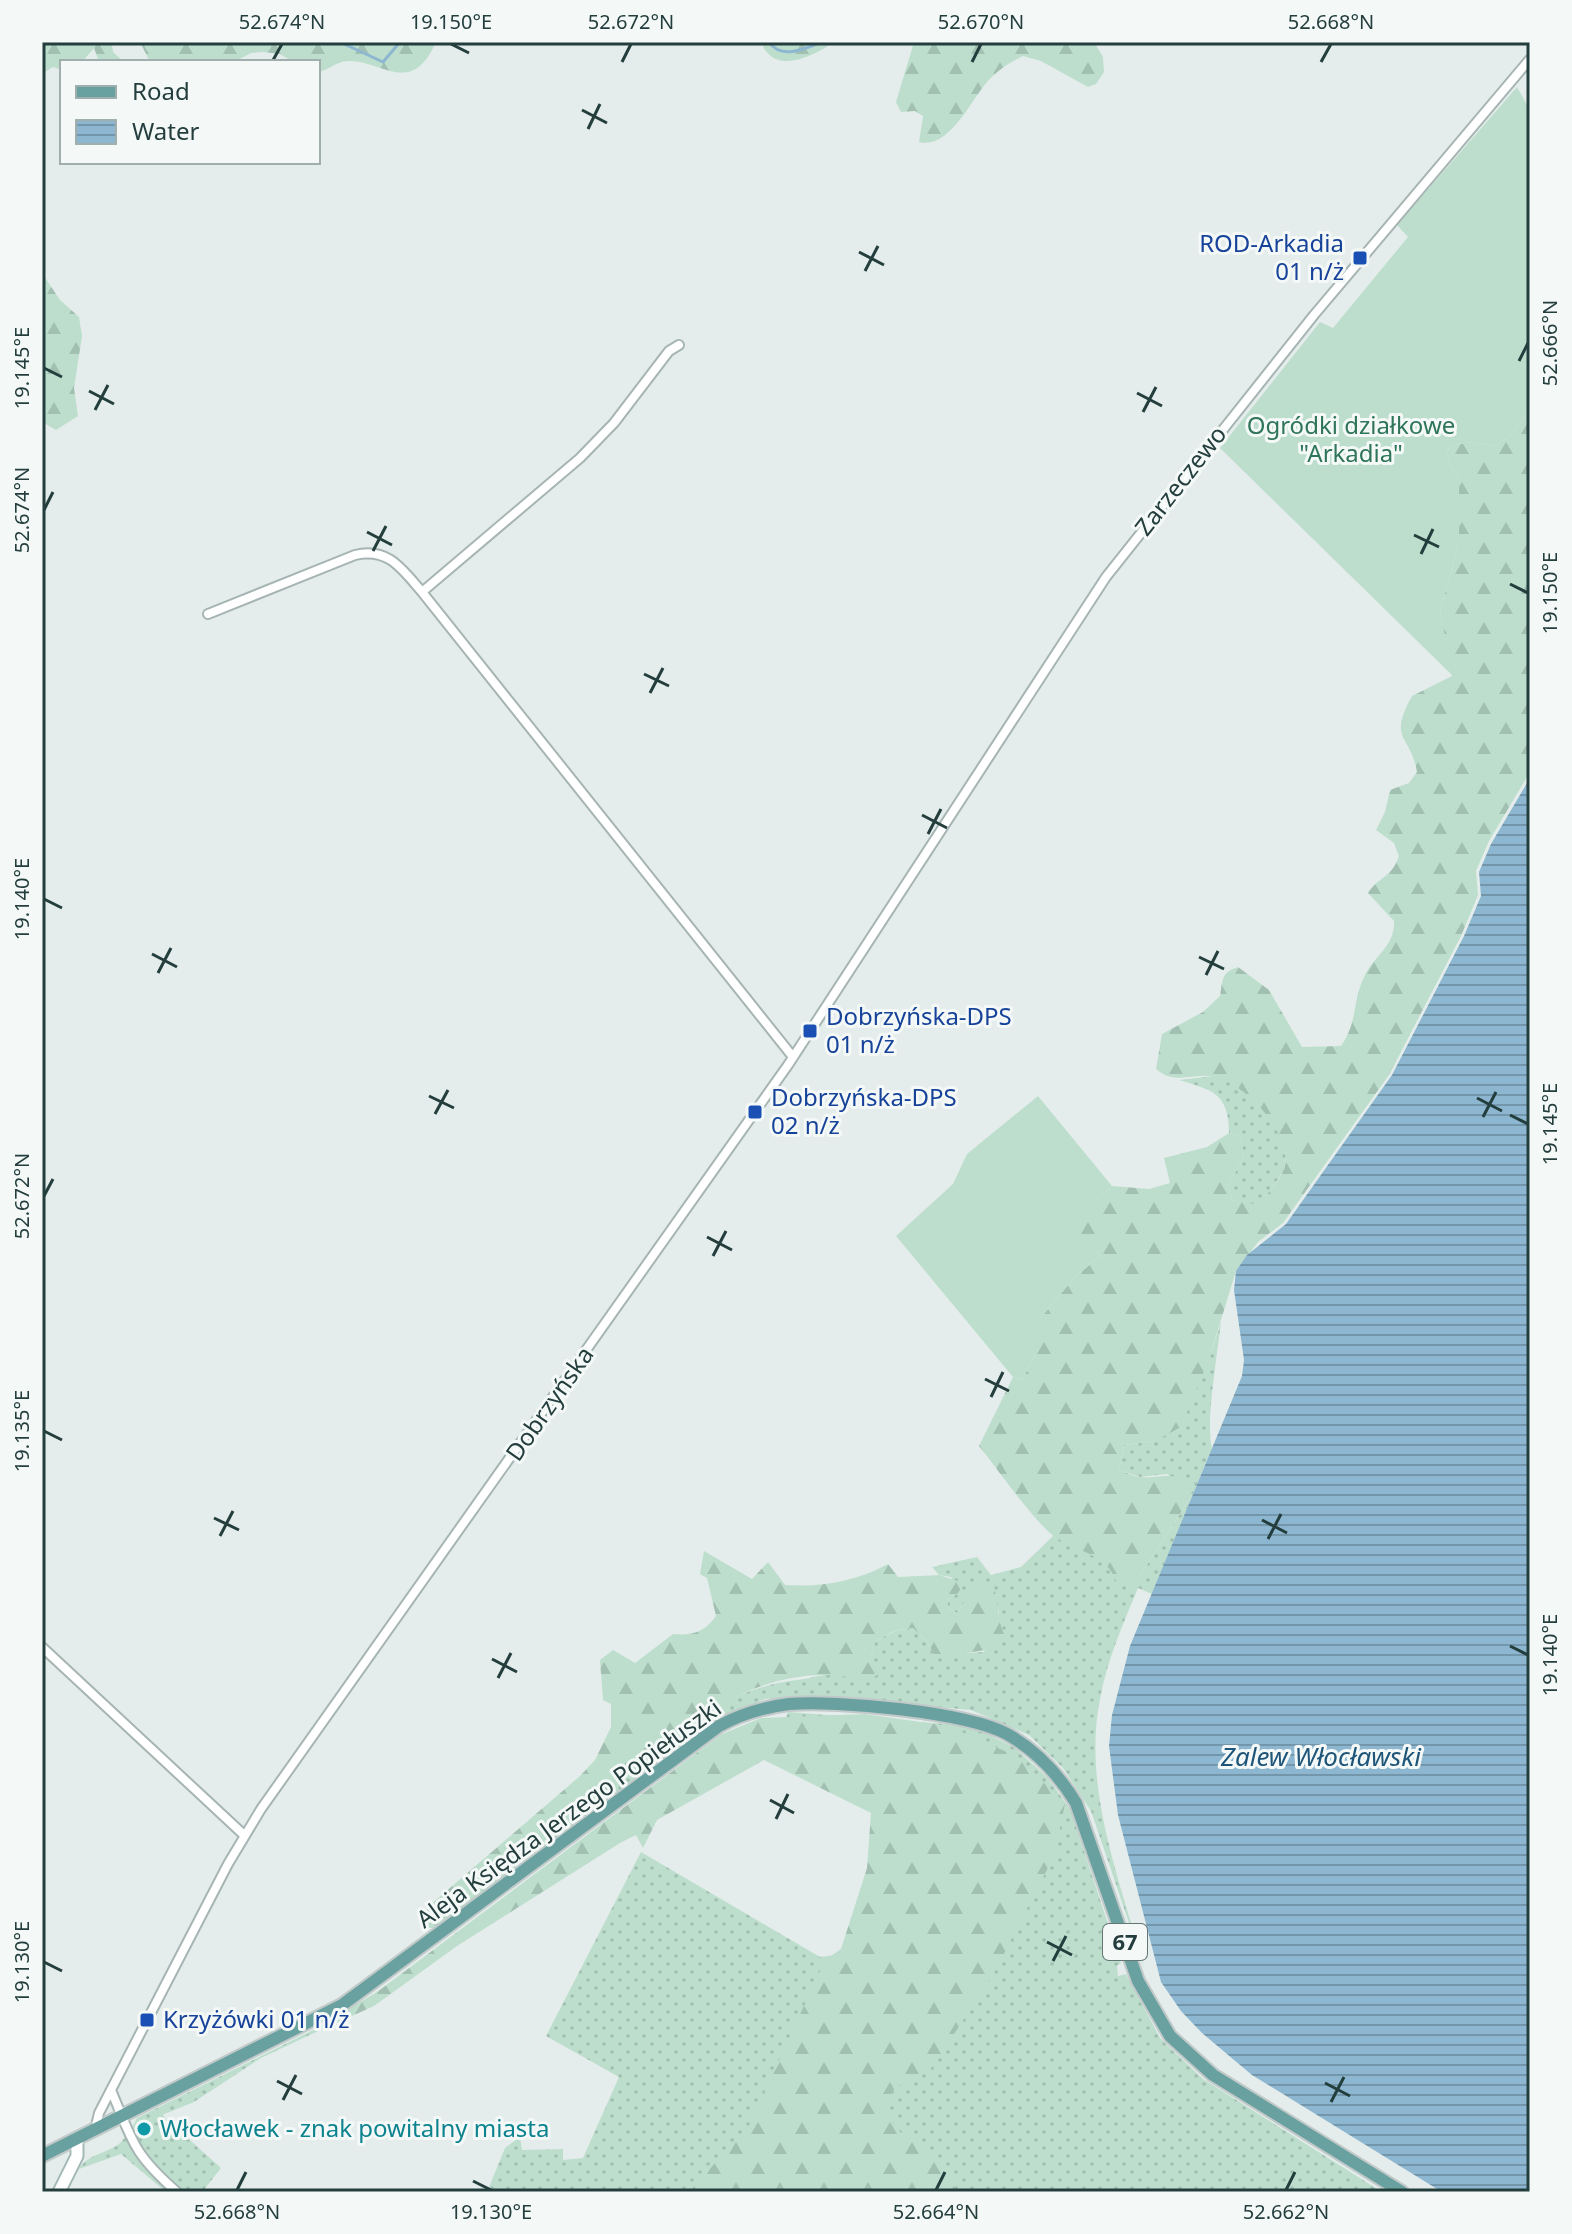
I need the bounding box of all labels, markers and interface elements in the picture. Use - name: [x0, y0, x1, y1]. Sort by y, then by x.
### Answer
- text: 52.674°N: [239, 8, 325, 35]
- text: 19.150°E: [410, 8, 492, 35]
- text: 52.672°N: [588, 8, 674, 35]
- text: 52.670°N: [938, 8, 1024, 35]
- text: 52.668°N: [1288, 8, 1374, 35]
- legend: [60, 60, 320, 164]
- text: Road: [132, 74, 190, 107]
- text: Water: [132, 114, 200, 147]
- place label: ROD-Arkadia 01 n/ż: [1199, 226, 1344, 287]
- marker: ROD-Arkadia 01 n/ż: [1351, 249, 1369, 267]
- text: 52.666°N: [1536, 300, 1563, 386]
- text: 19.145°E: [8, 327, 35, 409]
- park label: Ogródki działkowe "Arkadia": [1247, 408, 1455, 469]
- street label: Zarzeczewo: [1126, 418, 1233, 542]
- text: 52.674°N: [8, 467, 35, 553]
- text: 19.150°E: [1536, 552, 1563, 634]
- text: 19.140°E: [8, 858, 35, 940]
- place label: Dobrzyńska-DPS 01 n/ż: [826, 999, 1012, 1060]
- marker: Dobrzyńska-DPS 01 n/ż: [801, 1022, 819, 1040]
- place label: Dobrzyńska-DPS 02 n/ż: [771, 1080, 957, 1141]
- text: 19.145°E: [1536, 1083, 1563, 1165]
- marker: Dobrzyńska-DPS 02 n/ż: [746, 1103, 764, 1121]
- text: 52.672°N: [8, 1153, 35, 1239]
- street label: Dobrzyńska: [497, 1339, 600, 1467]
- text: 19.135°E: [8, 1390, 35, 1472]
- text: 19.140°E: [1536, 1614, 1563, 1696]
- street label: Aleja Księdza Jerzego Popiełuszki: [409, 1691, 727, 1935]
- water label: Zalew Włocławski: [1220, 1738, 1422, 1774]
- text: 19.130°E: [8, 1921, 35, 2003]
- road number: 67: [1103, 1924, 1147, 1960]
- place label: Krzyżówki 01 n/ż: [163, 2002, 349, 2035]
- marker: Krzyżówki 01 n/ż: [138, 2011, 156, 2029]
- place label: Włocławek - znak powitalny miasta: [160, 2111, 549, 2144]
- marker: Włocławek - znak powitalny miasta: [135, 2120, 153, 2138]
- text: 52.668°N: [194, 2198, 280, 2225]
- text: 19.130°E: [450, 2198, 532, 2225]
- text: 52.664°N: [893, 2198, 979, 2225]
- text: 52.662°N: [1243, 2198, 1329, 2225]

